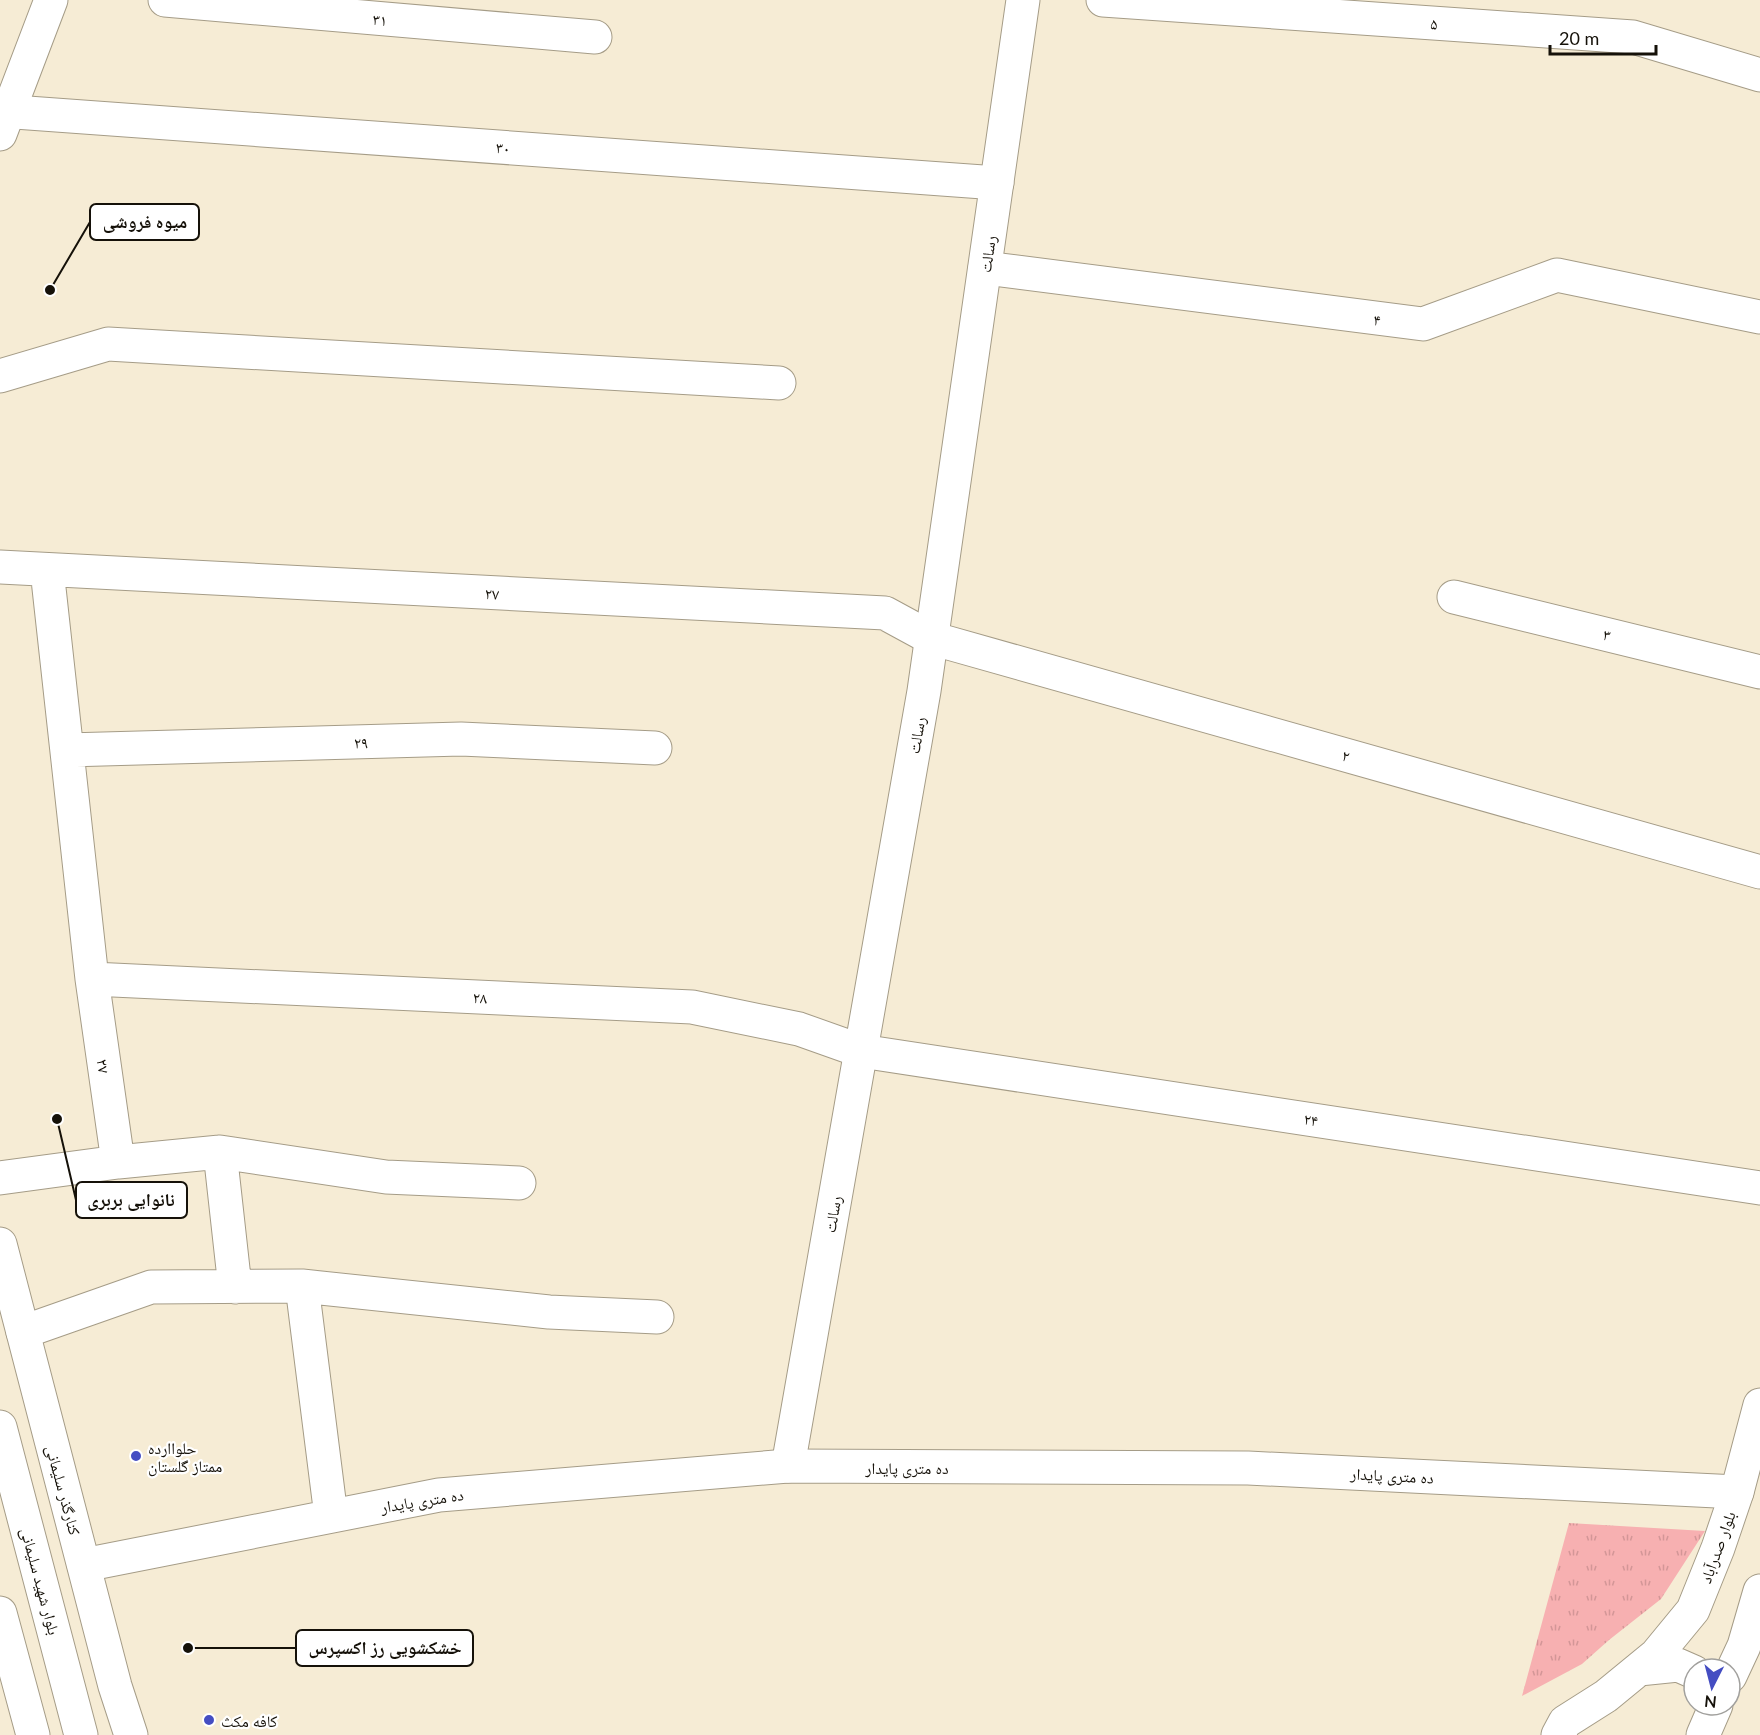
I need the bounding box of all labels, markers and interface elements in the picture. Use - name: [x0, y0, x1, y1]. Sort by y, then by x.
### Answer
- street label: ۳۱: [372, 9, 388, 29]
- street label: ۵: [1430, 13, 1438, 33]
- scale bar: [1550, 18, 1656, 56]
- text: 20 m: [1559, 27, 1599, 49]
- street label: ۳۰: [495, 137, 511, 157]
- callout: میوه فروشی: [90, 204, 199, 240]
- text: میوه فروشی: [103, 210, 187, 233]
- street label: رسالت: [975, 234, 1000, 274]
- street label: ۴: [1372, 309, 1382, 329]
- street label: ۲۷: [484, 583, 500, 603]
- street label: ۳: [1601, 624, 1613, 644]
- street label: رسالت: [903, 715, 930, 755]
- street label: ۲۹: [354, 732, 368, 752]
- street label: ۲: [1340, 745, 1352, 765]
- street label: ۲۸: [472, 987, 488, 1007]
- street label: ۲۷: [94, 1058, 114, 1074]
- street label: ۲۴: [1302, 1108, 1320, 1130]
- callout: نانوایی بربری: [76, 1182, 187, 1218]
- text: نانوایی بربری: [87, 1188, 175, 1211]
- street label: رسالت: [819, 1194, 846, 1234]
- place label: حلواارده ممتاز گلستان: [148, 1438, 222, 1477]
- street label: کنارگذر سلیمانی: [41, 1443, 85, 1538]
- marker: حلواارده ممتاز گلستان: [129, 1449, 143, 1463]
- street label: ده متری پایدار: [864, 1458, 949, 1479]
- street label: ده متری پایدار: [1349, 1463, 1434, 1489]
- street label: ده متری پایدار: [378, 1484, 465, 1518]
- street label: بلوار صدرآباد: [1695, 1508, 1740, 1586]
- street label: بلوار شهید سلیمانی: [16, 1525, 64, 1637]
- callout: خشکشویی رز اکسپرس: [296, 1630, 473, 1666]
- text: خشکشویی رز اکسپرس: [308, 1636, 462, 1659]
- north arrow: [1682, 1657, 1742, 1717]
- text: N: [1703, 1692, 1718, 1713]
- place label: کافه مکث: [221, 1711, 278, 1730]
- marker: کافه مکث: [202, 1713, 216, 1727]

